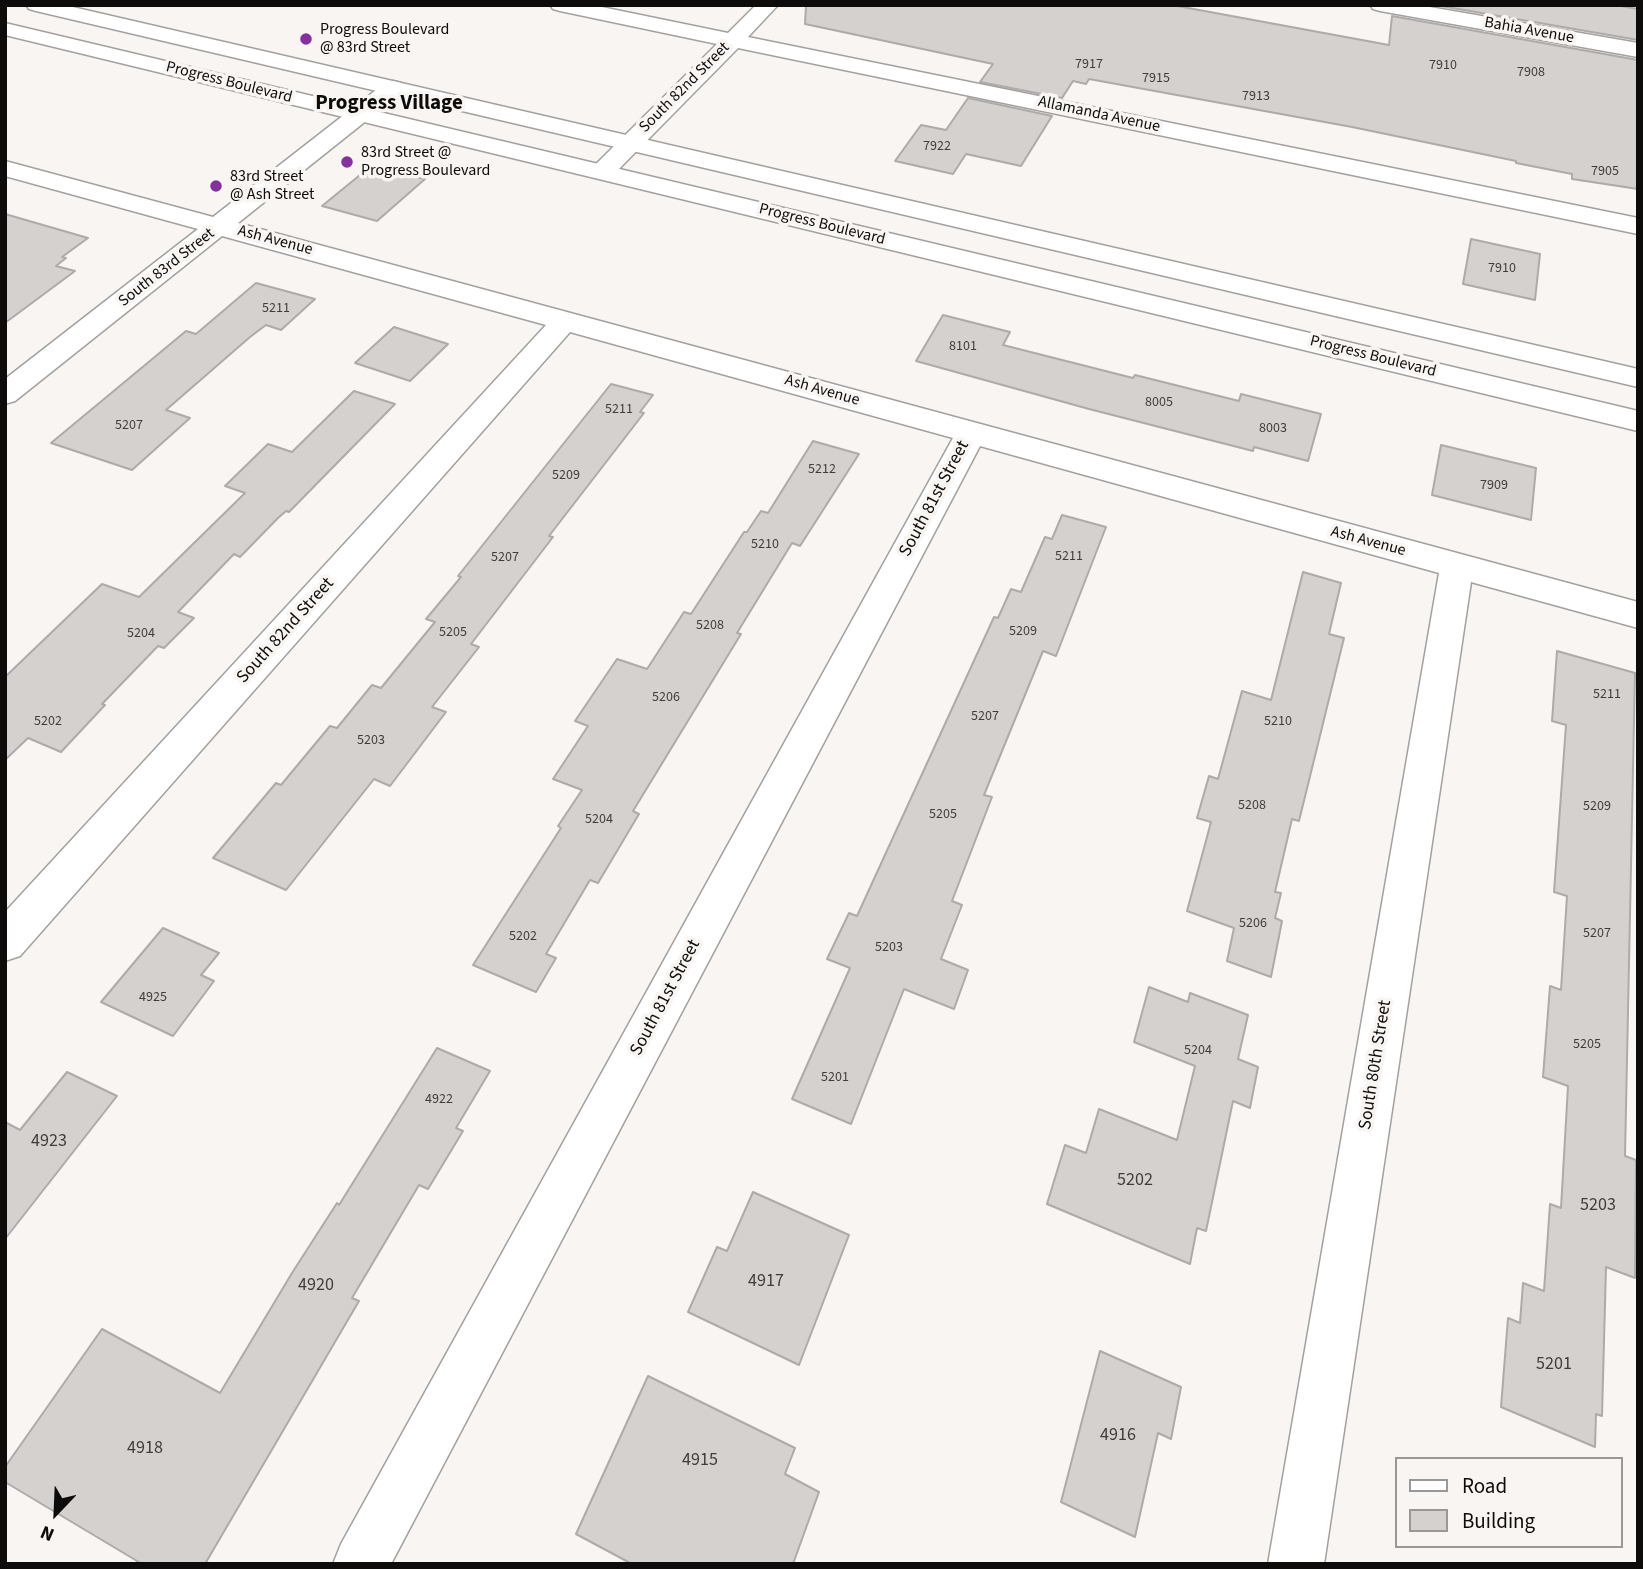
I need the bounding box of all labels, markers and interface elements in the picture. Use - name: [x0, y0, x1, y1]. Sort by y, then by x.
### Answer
- street label: Bahia Avenue: [1483, 14, 1575, 48]
- place label: Progress Boulevard @ 83rd Street: [320, 20, 449, 58]
- marker: Progress Boulevard @ 83rd Street: [298, 31, 314, 47]
- street label: South 82nd Street: [636, 39, 734, 137]
- house number: 7917: [1075, 57, 1103, 73]
- street label: Progress Boulevard: [164, 58, 294, 108]
- house number: 7910: [1429, 58, 1457, 74]
- house number: 7908: [1517, 65, 1545, 81]
- house number: 7915: [1142, 71, 1170, 87]
- house number: 7913: [1242, 89, 1270, 105]
- district label: Progress Village: [315, 91, 463, 117]
- street label: Allamanda Avenue: [1036, 93, 1162, 137]
- house number: 7922: [923, 139, 951, 155]
- place label: 83rd Street @ Progress Boulevard: [361, 143, 490, 181]
- marker: 83rd Street @ Progress Boulevard: [339, 154, 355, 170]
- house number: 7905: [1591, 164, 1619, 180]
- place label: 83rd Street @ Ash Street: [230, 167, 314, 205]
- marker: 83rd Street @ Ash Street: [208, 178, 224, 194]
- street label: Progress Boulevard: [757, 200, 887, 250]
- street label: Ash Avenue: [235, 222, 315, 260]
- street label: South 83rd Street: [115, 225, 219, 311]
- house number: 7910: [1488, 261, 1516, 277]
- house number: 5211: [262, 301, 290, 317]
- street label: Progress Boulevard: [1308, 332, 1438, 382]
- house number: 8101: [949, 339, 977, 355]
- street label: Ash Avenue: [782, 371, 862, 411]
- house number: 8005: [1145, 395, 1173, 411]
- house number: 5211: [605, 402, 633, 418]
- house number: 5207: [115, 418, 143, 434]
- house number: 8003: [1259, 421, 1287, 437]
- street label: South 81st Street: [895, 437, 975, 561]
- house number: 5212: [808, 462, 836, 478]
- house number: 5209: [552, 468, 580, 484]
- house number: 7909: [1480, 478, 1508, 494]
- street label: Ash Avenue: [1328, 523, 1408, 561]
- house number: 5210: [751, 537, 779, 553]
- house number: 5211: [1055, 549, 1083, 565]
- house number: 5207: [491, 550, 519, 566]
- street label: South 82nd Street: [233, 574, 339, 688]
- house number: 5208: [696, 618, 724, 634]
- house number: 5209: [1009, 624, 1037, 640]
- house number: 5205: [439, 625, 467, 641]
- house number: 5204: [127, 626, 155, 642]
- house number: 5211: [1593, 687, 1621, 703]
- house number: 5206: [652, 690, 680, 706]
- house number: 5207: [971, 709, 999, 725]
- house number: 5202: [34, 714, 62, 730]
- house number: 5210: [1264, 714, 1292, 730]
- house number: 5203: [357, 733, 385, 749]
- house number: 5208: [1238, 798, 1266, 814]
- house number: 5209: [1583, 799, 1611, 815]
- house number: 5205: [929, 807, 957, 823]
- house number: 5204: [585, 812, 613, 828]
- house number: 5206: [1239, 916, 1267, 932]
- house number: 5207: [1583, 926, 1611, 942]
- house number: 5202: [509, 929, 537, 945]
- street label: South 81st Street: [626, 936, 706, 1060]
- house number: 5203: [875, 940, 903, 956]
- house number: 4925: [139, 990, 167, 1006]
- street label: South 80th Street: [1355, 999, 1397, 1131]
- house number: 5205: [1573, 1037, 1601, 1053]
- house number: 5204: [1184, 1043, 1212, 1059]
- house number: 5201: [821, 1070, 849, 1086]
- house number: 4922: [425, 1092, 453, 1108]
- house number: 4923: [31, 1131, 67, 1153]
- house number: 5202: [1117, 1170, 1153, 1192]
- house number: 5203: [1580, 1195, 1616, 1217]
- house number: 4917: [748, 1271, 784, 1293]
- house number: 4920: [298, 1275, 334, 1297]
- house number: 5201: [1536, 1354, 1572, 1376]
- house number: 4916: [1100, 1425, 1136, 1447]
- house number: 4918: [127, 1438, 163, 1460]
- house number: 4915: [682, 1450, 718, 1472]
- legend: [1394, 1457, 1622, 1548]
- text: Road: [1462, 1471, 1507, 1501]
- north arrow: [21, 1478, 91, 1548]
- text: Building: [1462, 1506, 1535, 1536]
- text: N: [37, 1518, 59, 1548]

